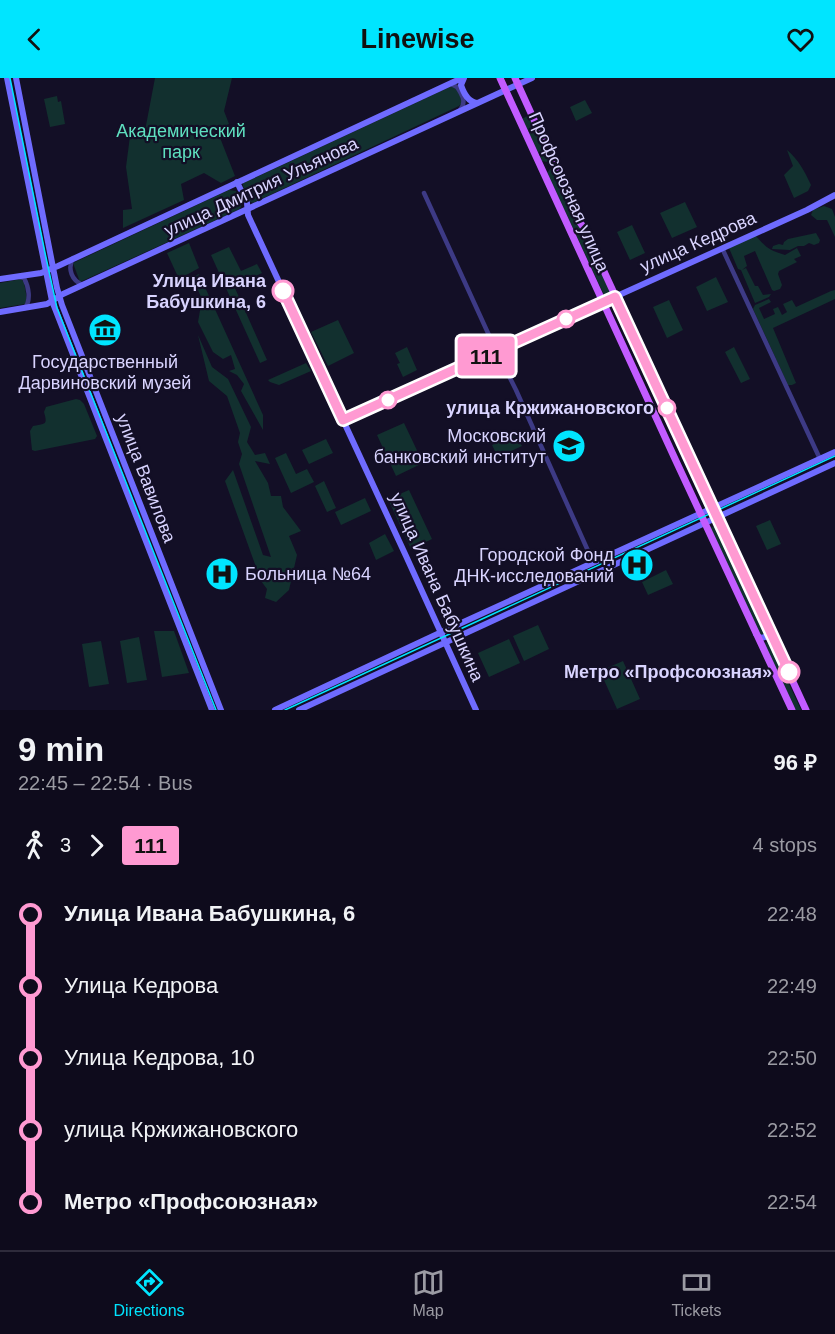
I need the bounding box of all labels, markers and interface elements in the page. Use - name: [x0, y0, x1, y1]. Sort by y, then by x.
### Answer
- icon: back: [18, 23, 51, 56]
- icon: heart: [784, 23, 817, 56]
- text: Linewise: [360, 24, 475, 54]
- street label: Профсоюзная улица: [525, 109, 614, 276]
- park label: Академический парк: [116, 121, 246, 162]
- street label: улица Дмитрия Ульянова: [161, 133, 362, 241]
- street label: улица Кедрова: [637, 207, 760, 276]
- place label: Улица Ивана Бабушкина, 6: [146, 271, 267, 312]
- marker: Улица Ивана Бабушкина, 6: [272, 280, 294, 302]
- unlabelled marker: [557, 310, 575, 328]
- museum icon: Государственный Дарвиновский музей: [87, 312, 123, 348]
- line badge: 111: [452, 336, 520, 376]
- text: 111: [470, 345, 502, 368]
- place label: Государственный Дарвиновский музей: [19, 352, 191, 393]
- unlabelled marker: [379, 391, 397, 409]
- place label: улица Кржижановского: [446, 398, 654, 418]
- marker: улица Кржижановского: [658, 399, 676, 417]
- street label: улица Вавилова: [112, 411, 180, 546]
- place label: Московский банковский институт: [374, 426, 546, 467]
- school or university icon: Московский банковский институт: [551, 428, 587, 464]
- street label: улица Ивана Бабушкина: [386, 489, 488, 686]
- place label: Городской Фонд ДНК-исследований: [454, 545, 614, 586]
- hospital icon: Городской Фонд ДНК-исследований: [619, 547, 655, 583]
- hospital icon: Больница №64: [204, 556, 240, 592]
- place label: Больница №64: [245, 564, 371, 584]
- marker: Метро «Профсоюзная»: [778, 661, 800, 683]
- place label: Метро «Профсоюзная»: [564, 662, 772, 682]
- text: 9 min: [18, 731, 104, 768]
- text: 96 ₽: [774, 750, 817, 775]
- text: 22:45 – 22:54 · Bus: [18, 772, 193, 794]
- icon: walk: [18, 829, 51, 862]
- icon: forward: [80, 829, 113, 862]
- text: 3: [60, 834, 71, 856]
- text: 111: [134, 834, 167, 857]
- text: 4 stops: [753, 834, 817, 856]
- text: Улица Ивана Бабушкина, 6: [64, 901, 355, 926]
- text: 22:48: [767, 903, 817, 925]
- text: Улица Кедрова: [64, 973, 218, 998]
- text: 22:49: [767, 975, 817, 997]
- text: Улица Кедрова, 10: [64, 1045, 255, 1070]
- text: 22:50: [767, 1047, 817, 1069]
- text: улица Кржижановского: [64, 1117, 298, 1142]
- text: 22:52: [767, 1119, 817, 1141]
- text: Метро «Профсоюзная»: [64, 1189, 318, 1214]
- text: 22:54: [767, 1191, 817, 1213]
- tab: Directions: [113, 1266, 185, 1320]
- tab: Map: [412, 1266, 445, 1320]
- tab: Tickets: [671, 1266, 722, 1320]

